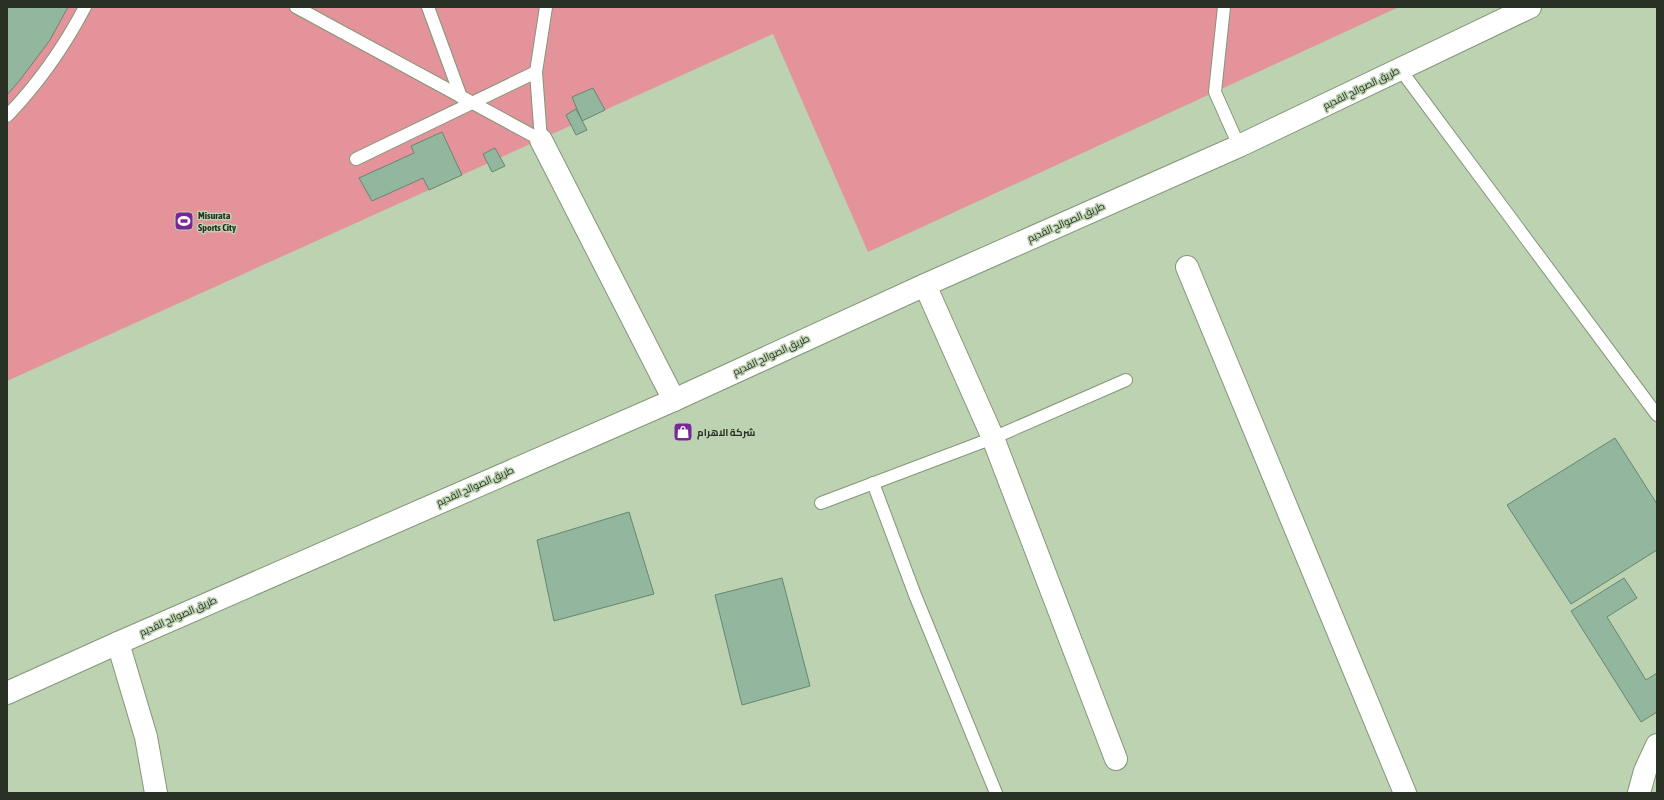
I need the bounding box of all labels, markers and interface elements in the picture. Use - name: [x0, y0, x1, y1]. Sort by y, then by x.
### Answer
- street label: طريق الصوالح القديم: [1321, 65, 1402, 113]
- street label: طريق الصوالح القديم: [1026, 200, 1107, 246]
- sports icon: Misurata Sports City: [173, 210, 195, 232]
- place label: Misurata Sports City: [198, 210, 237, 233]
- street label: طريق الصوالح القديم: [731, 332, 812, 379]
- shop icon: شركة الاهرام: [672, 421, 694, 443]
- place label: شركة الاهرام: [697, 427, 755, 440]
- street label: طريق الصوالح القديم: [435, 464, 516, 510]
- street label: طريق الصوالح القديم: [138, 594, 219, 640]

